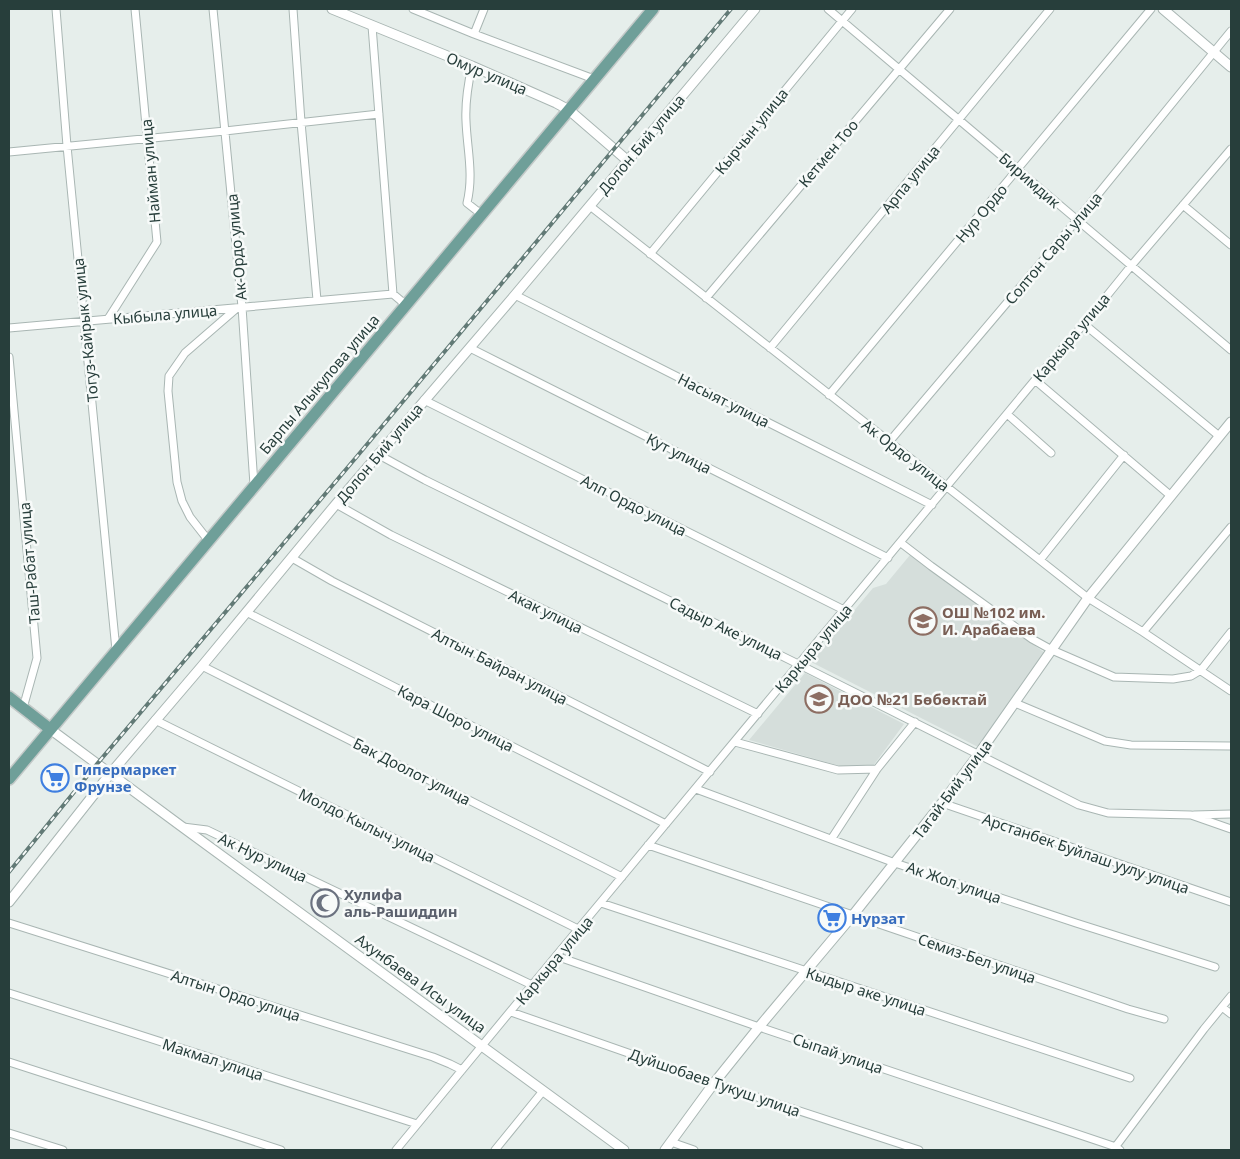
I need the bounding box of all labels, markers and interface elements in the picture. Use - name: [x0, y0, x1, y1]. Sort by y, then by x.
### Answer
- street label: Омур улица: [443, 47, 531, 99]
- street label: Кырчын улица: [710, 84, 792, 178]
- street label: Долон Бий улица: [593, 90, 689, 198]
- street label: Кетмен Тоо: [794, 115, 862, 191]
- street label: Найман улица: [135, 118, 165, 224]
- street label: Арпа улица: [876, 141, 944, 217]
- street label: Биримдик: [995, 148, 1065, 212]
- street label: Нур Ордо: [951, 180, 1011, 246]
- street label: Солтон Сары улица: [1000, 188, 1106, 308]
- street label: Ак-Ордо улица: [221, 193, 251, 301]
- street label: Тогуз-Кайрык улица: [67, 257, 103, 403]
- street label: Каркыра улица: [1028, 288, 1114, 386]
- street label: Кыбыла улица: [112, 299, 218, 329]
- street label: Барпы Алыкулова улица: [255, 310, 383, 458]
- street label: Насыят улица: [675, 368, 773, 432]
- street label: Долон Бий улица: [331, 399, 427, 507]
- street label: Ак Ордо улица: [858, 414, 954, 496]
- street label: Кут улица: [643, 428, 715, 478]
- street label: Алп Ордо улица: [578, 470, 690, 540]
- street label: Таш-Рабат улица: [14, 501, 44, 625]
- street label: Акак улица: [506, 584, 586, 638]
- street label: Садыр Аке улица: [666, 592, 786, 664]
- street label: Каркыра улица: [770, 599, 856, 697]
- place label: ОШ №102 им. И. Арабаева: [942, 602, 1046, 639]
- school or university icon: ОШ №102 им. И. Арабаева: [908, 606, 938, 636]
- street label: Алтын Байран улица: [429, 623, 571, 709]
- street label: Кара Шоро улица: [395, 680, 517, 756]
- school or university icon: ДОО №21 Бөбөктай: [804, 684, 834, 714]
- place label: ДОО №21 Бөбөктай: [838, 689, 987, 709]
- street label: Бак Доолот улица: [350, 733, 474, 809]
- street label: Тагай-Бий улица: [908, 735, 996, 843]
- place label: Гипермаркет Фрунзе: [74, 759, 177, 796]
- supermarket icon: Гипермаркет Фрунзе: [40, 763, 70, 793]
- street label: Молдо Кылыч улица: [295, 783, 439, 867]
- street label: Арстанбек Буйлаш уулу улица: [980, 808, 1192, 898]
- street label: Ак Нур улица: [215, 828, 311, 886]
- street label: Ак Жол улица: [904, 856, 1004, 908]
- place label: Хулифа аль-Рашиддин: [344, 884, 458, 921]
- mosque icon: Хулифа аль-Рашиддин: [310, 888, 340, 918]
- supermarket icon: Нурзат: [817, 903, 847, 933]
- place label: Нурзат: [851, 908, 905, 928]
- street label: Каркыра улица: [511, 911, 597, 1009]
- street label: Семиз-Бел улица: [915, 928, 1039, 988]
- street label: Ахунбаева Исы улица: [352, 929, 490, 1037]
- street label: Кыдыр аке улица: [803, 962, 929, 1020]
- street label: Алтын Ордо улица: [169, 965, 303, 1025]
- street label: Сыпай улица: [790, 1028, 886, 1078]
- street label: Макмал улица: [160, 1033, 266, 1085]
- street label: Дуйшобаев Тукуш улица: [627, 1043, 803, 1121]

